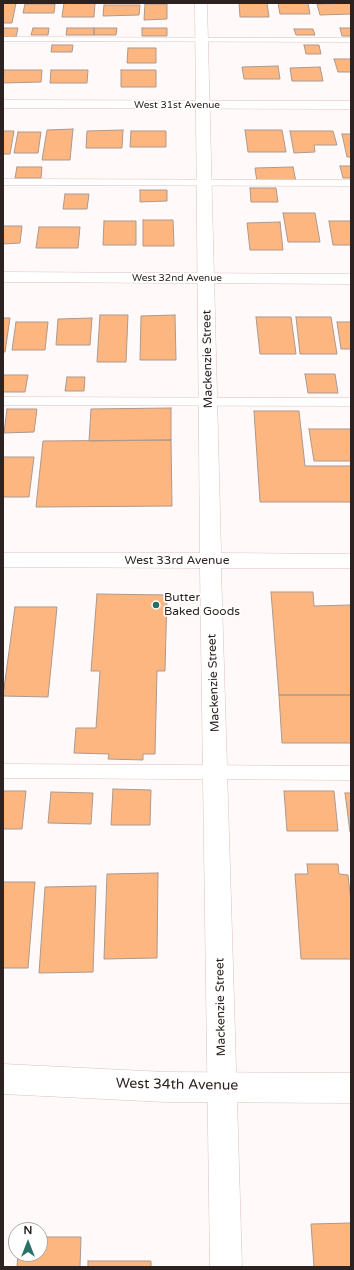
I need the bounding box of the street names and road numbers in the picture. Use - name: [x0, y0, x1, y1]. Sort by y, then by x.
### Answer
- street label: West 31st Avenue: [134, 99, 220, 111]
- street label: West 32nd Avenue: [132, 272, 222, 284]
- street label: Mackenzie Street: [200, 310, 216, 408]
- street label: West 33rd Avenue: [125, 554, 229, 568]
- street label: Mackenzie Street: [205, 634, 223, 732]
- street label: Mackenzie Street: [213, 958, 229, 1056]
- street label: West 34th Avenue: [116, 1076, 238, 1094]

